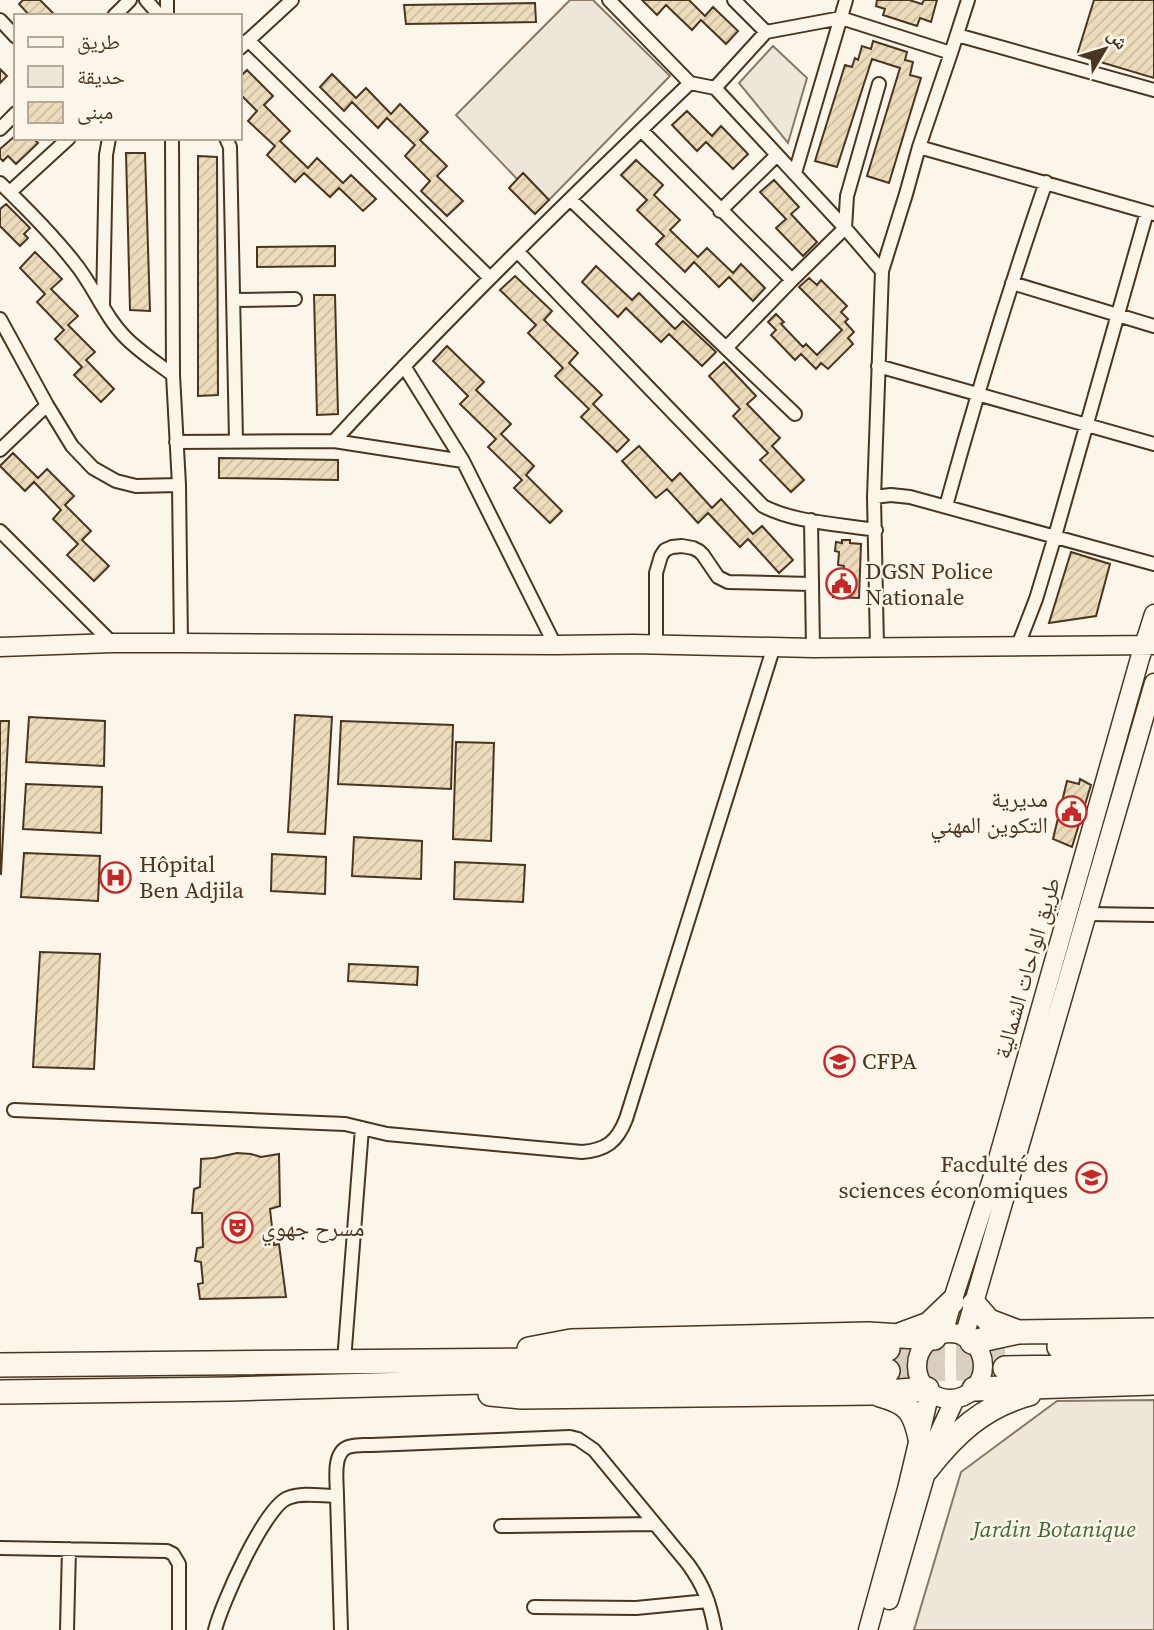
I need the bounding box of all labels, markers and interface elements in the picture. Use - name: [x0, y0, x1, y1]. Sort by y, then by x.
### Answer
- legend: [14, 14, 242, 140]
- north arrow: [1070, 14, 1140, 84]
- text: ش: [1102, 23, 1135, 54]
- text: طريق: [77, 27, 120, 56]
- text: حديقة: [77, 62, 125, 91]
- text: مبنى: [77, 97, 113, 126]
- place label: DGSN Police Nationale: [865, 555, 993, 613]
- public building icon: DGSN Police Nationale: [825, 567, 859, 601]
- place label: مديرية التكوين المهني: [930, 783, 1048, 844]
- public building icon: مديرية التكوين المهني: [1054, 795, 1088, 829]
- place label: Hôpital Ben Adjila: [139, 848, 244, 906]
- hospital icon: Hôpital Ben Adjila: [99, 860, 133, 894]
- street label: طريق الواحات الشمالية: [986, 874, 1068, 1062]
- school or university icon: CFPA: [822, 1044, 856, 1078]
- place label: CFPA: [862, 1045, 918, 1077]
- place label: Facdulté des sciences économiques: [839, 1148, 1068, 1206]
- school or university icon: Facdulté des sciences économiques: [1074, 1160, 1108, 1194]
- theatre icon: مسرح جهوي: [221, 1211, 255, 1245]
- place label: مسرح جهوي: [261, 1212, 364, 1247]
- park label: Jardin Botanique: [969, 1513, 1136, 1545]

